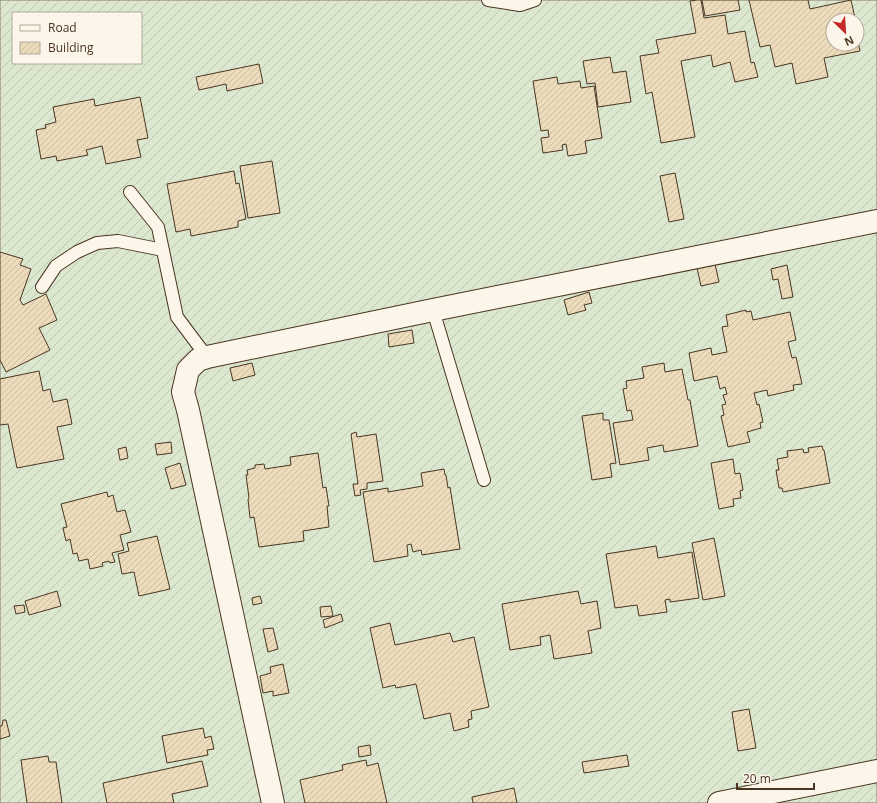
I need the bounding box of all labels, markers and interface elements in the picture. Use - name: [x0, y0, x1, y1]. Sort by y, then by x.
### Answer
- legend: [12, 12, 142, 64]
- north arrow: [825, 12, 865, 52]
- text: Road: [48, 19, 77, 36]
- text: N: [842, 33, 857, 50]
- text: Building: [48, 39, 94, 56]
- scale bar: [737, 765, 814, 791]
- text: 20 m: [743, 770, 771, 787]

